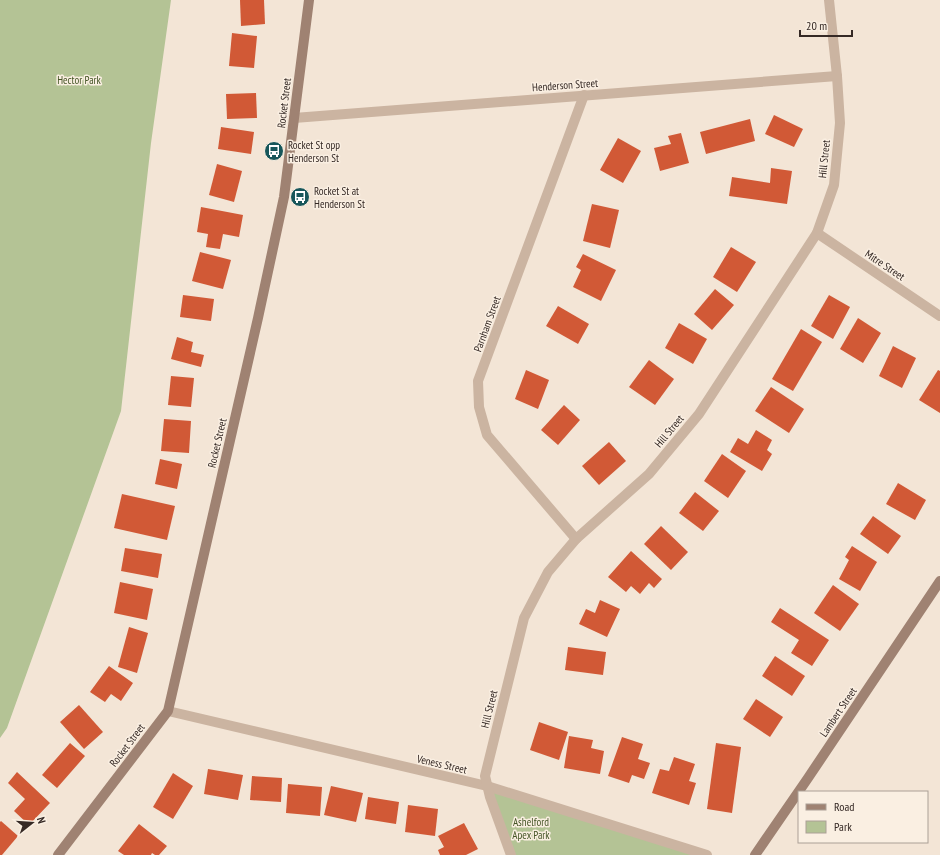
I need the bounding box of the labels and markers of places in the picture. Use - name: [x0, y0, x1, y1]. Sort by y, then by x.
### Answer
- place label: Rocket St opp Henderson St: [288, 138, 340, 165]
- bus stop icon: Rocket St opp Henderson St: [263, 140, 285, 162]
- place label: Rocket St at Henderson St: [314, 184, 365, 211]
- bus stop icon: Rocket St at Henderson St: [289, 186, 311, 208]

